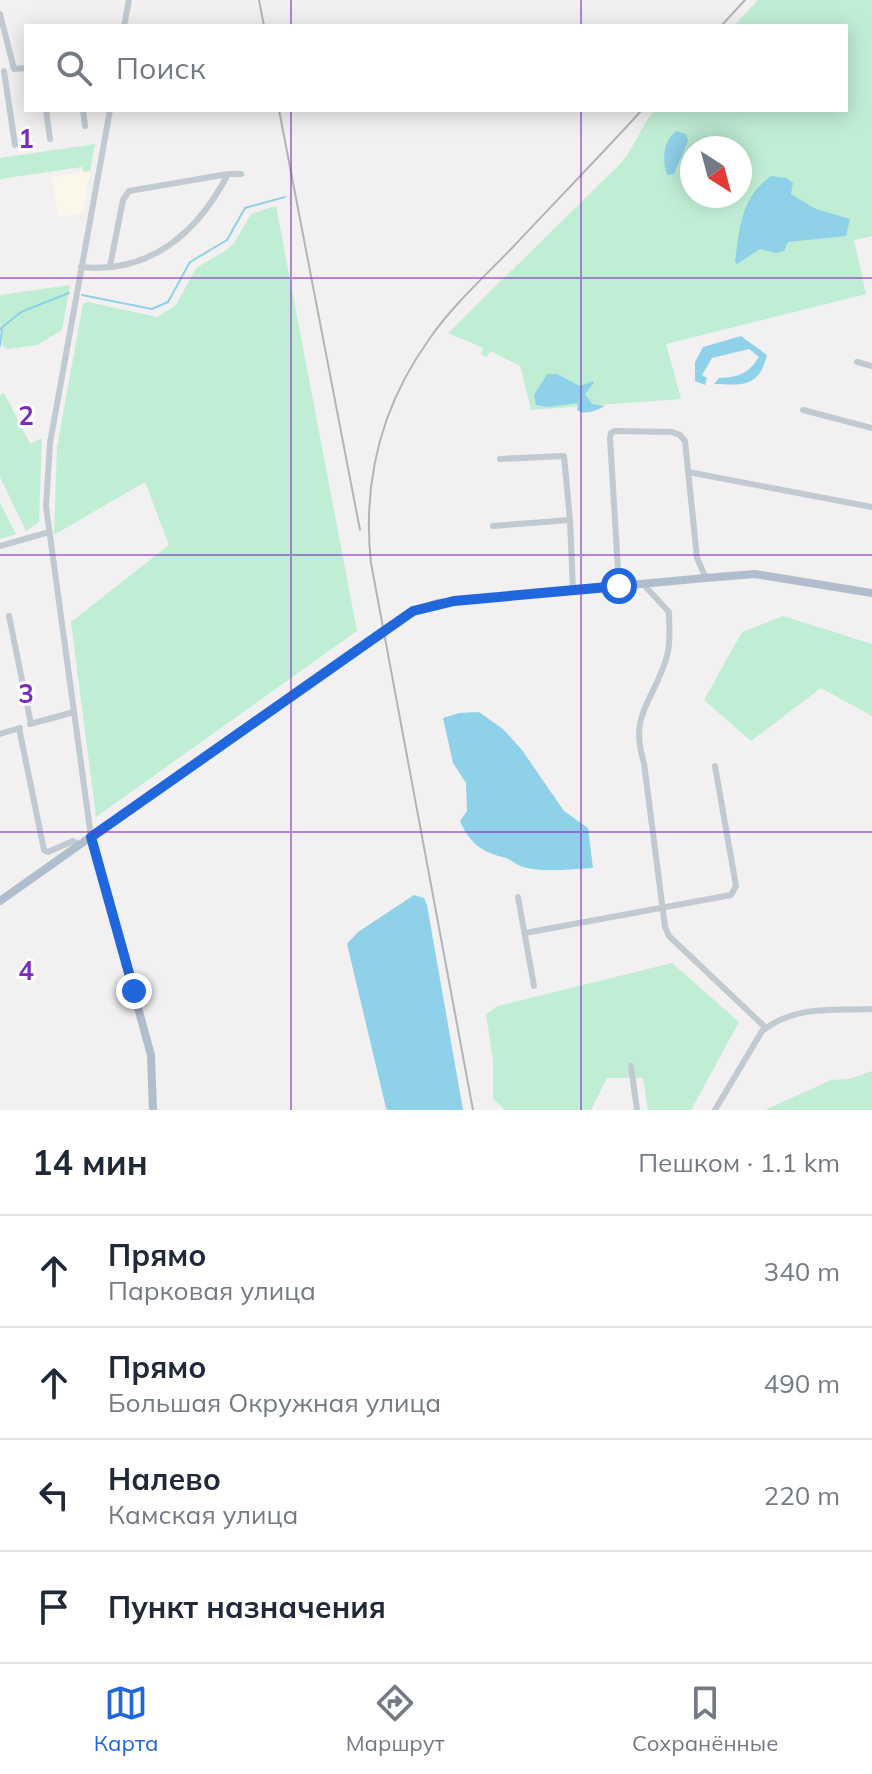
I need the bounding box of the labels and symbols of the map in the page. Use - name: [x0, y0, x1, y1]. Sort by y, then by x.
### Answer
- text: 1: [18, 122, 34, 155]
- north arrow: [680, 136, 752, 208]
- text: 2: [18, 399, 34, 432]
- route start: [601, 568, 637, 604]
- text: 3: [18, 677, 34, 710]
- text: 4: [18, 954, 34, 987]
- route end: [116, 973, 152, 1009]

